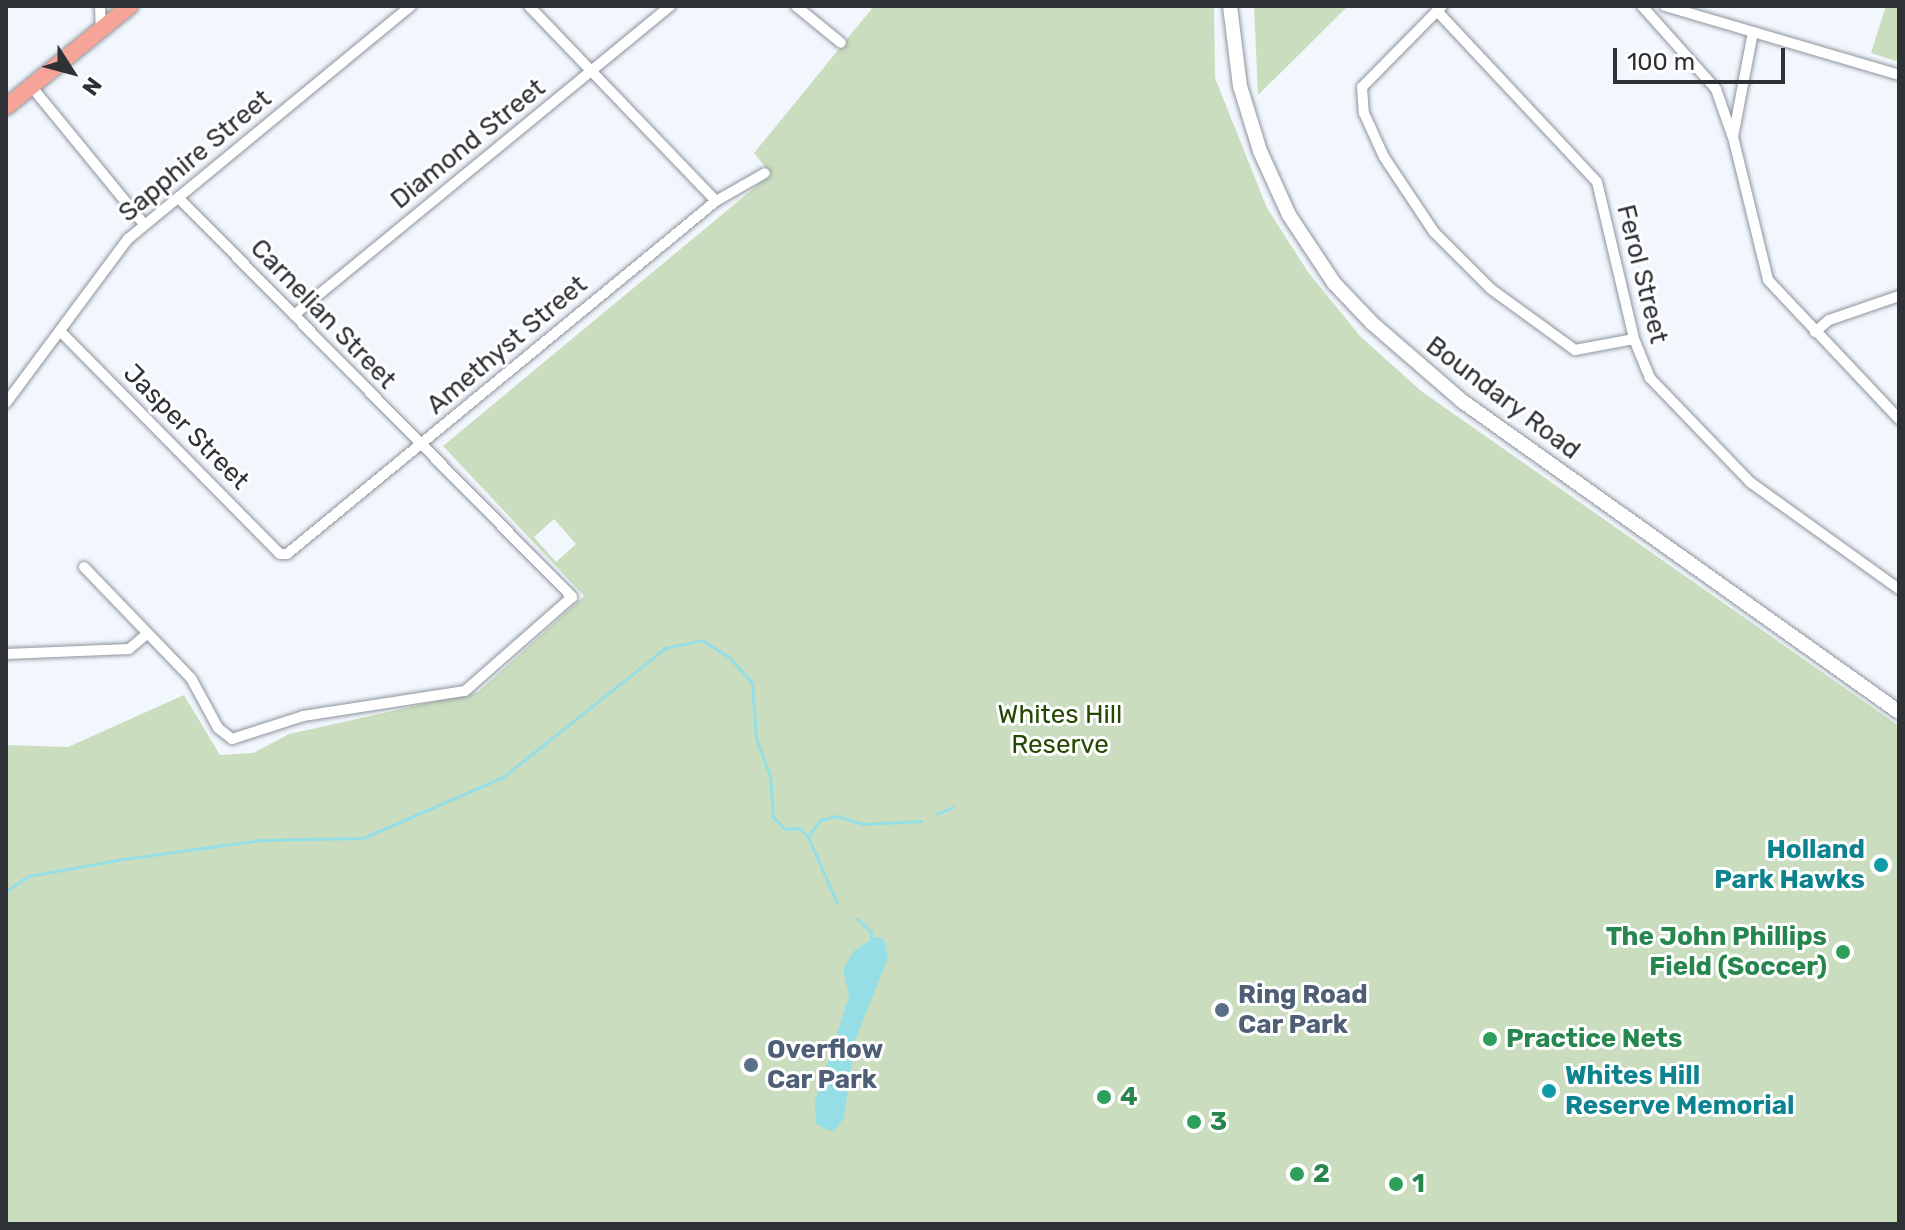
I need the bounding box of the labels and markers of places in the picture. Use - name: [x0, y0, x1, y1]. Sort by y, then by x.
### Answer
- place label: Holland Park Hawks: [1714, 834, 1865, 896]
- marker: Holland Park Hawks: [1872, 856, 1890, 874]
- place label: The John Phillips Field (Soccer): [1606, 921, 1827, 982]
- marker: The John Phillips Field (Soccer): [1834, 943, 1852, 961]
- place label: Ring Road Car Park: [1238, 979, 1368, 1040]
- marker: Ring Road Car Park: [1213, 1001, 1231, 1019]
- place label: Practice Nets: [1506, 1023, 1682, 1055]
- marker: Practice Nets: [1481, 1030, 1499, 1048]
- place label: Overflow Car Park: [767, 1034, 883, 1096]
- marker: Overflow Car Park: [742, 1056, 760, 1074]
- place label: Whites Hill Reserve Memorial: [1565, 1060, 1794, 1122]
- place label: 4: [1120, 1081, 1138, 1113]
- marker: Whites Hill Reserve Memorial: [1540, 1082, 1558, 1100]
- marker: 4: [1095, 1088, 1113, 1106]
- place label: 3: [1210, 1106, 1227, 1138]
- marker: 3: [1185, 1113, 1203, 1131]
- place label: 2: [1313, 1158, 1330, 1190]
- marker: 2: [1288, 1165, 1306, 1183]
- place label: 1: [1412, 1168, 1425, 1200]
- marker: 1: [1387, 1175, 1405, 1193]

